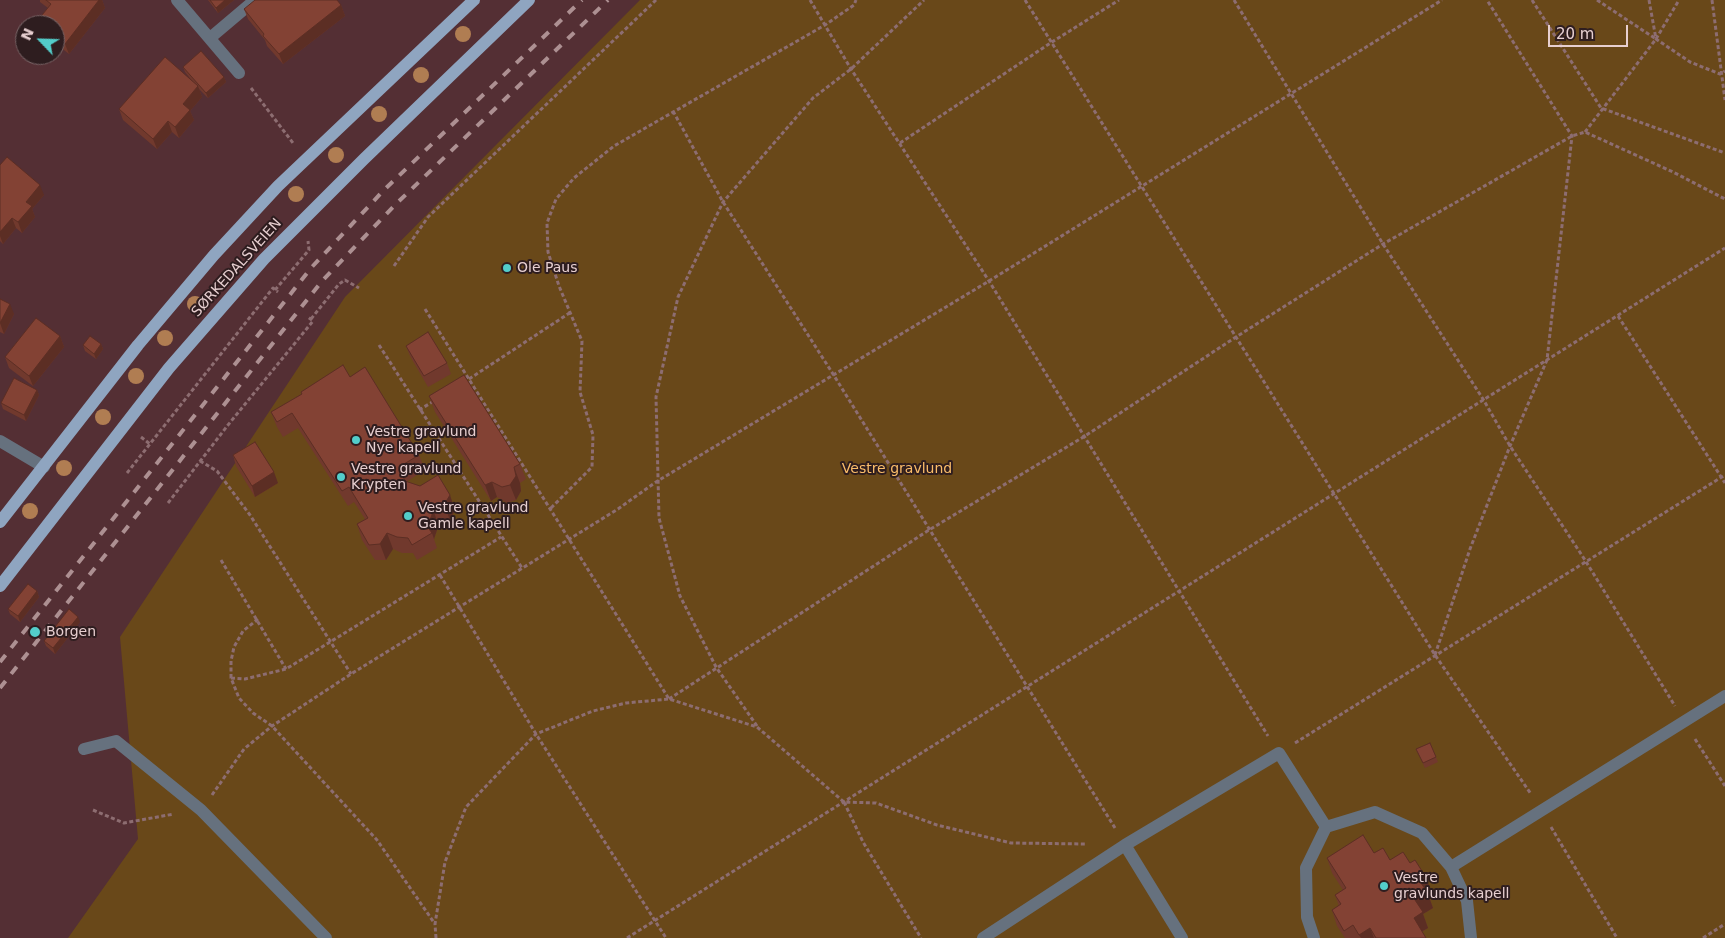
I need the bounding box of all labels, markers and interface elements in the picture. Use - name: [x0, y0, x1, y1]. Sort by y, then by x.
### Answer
- north arrow: [15, 15, 65, 65]
- scale bar: [1550, 15, 1630, 47]
- text: 20 m: [1556, 25, 1594, 43]
- text: N: [18, 26, 37, 43]
- street label: SØRKEDALSVEIEN: [188, 215, 286, 321]
- place label: Ole Paus: [517, 260, 578, 276]
- marker: Ole Paus: [501, 262, 513, 274]
- place label: Vestre gravlund Nye kapell: [366, 424, 476, 457]
- marker: Vestre gravlund Nye kapell: [350, 434, 362, 446]
- place label: Vestre gravlund Krypten: [351, 461, 461, 494]
- park label: Vestre gravlund: [842, 461, 952, 477]
- marker: Vestre gravlund Krypten: [335, 471, 347, 483]
- place label: Vestre gravlund Gamle kapell: [418, 500, 528, 532]
- marker: Vestre gravlund Gamle kapell: [402, 510, 414, 522]
- place label: Borgen: [46, 624, 96, 640]
- marker: Borgen: [28, 625, 42, 639]
- place label: Vestre gravlunds kapell: [1394, 870, 1509, 902]
- marker: Vestre gravlunds kapell: [1378, 880, 1390, 892]

